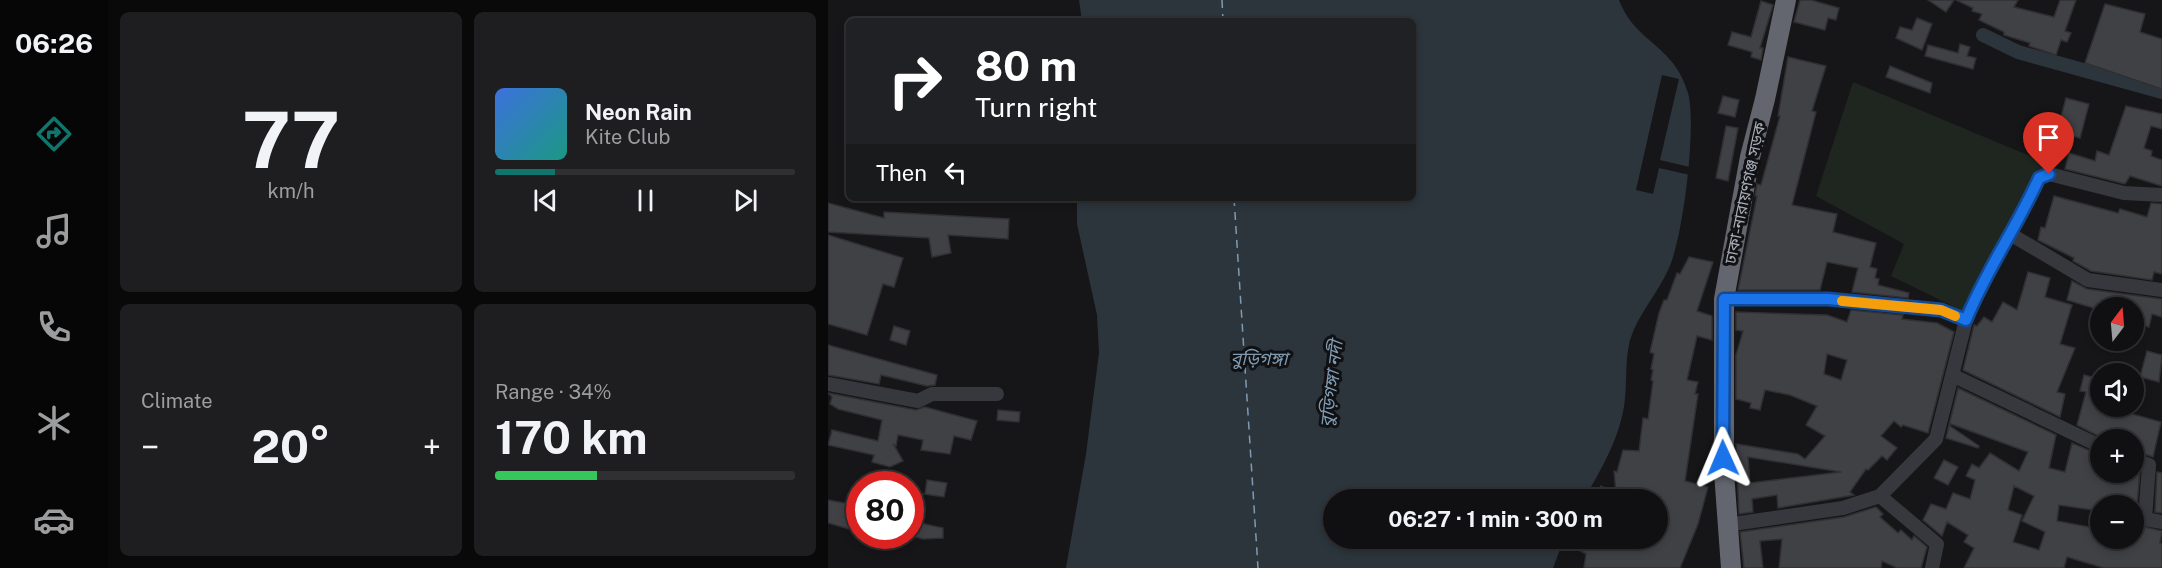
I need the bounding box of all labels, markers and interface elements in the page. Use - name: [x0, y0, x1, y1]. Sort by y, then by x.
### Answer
- text: 06:26: [15, 27, 93, 59]
- text: 80 m: [975, 41, 1077, 90]
- icon: right: [876, 42, 954, 120]
- text: Turn right: [975, 91, 1098, 123]
- text: 77: [242, 94, 340, 186]
- text: Neon Rain: [585, 99, 692, 125]
- pin: [2023, 112, 2074, 174]
- icon: directions: [33, 113, 75, 155]
- street label: ঢাকা-নারায়ণগঞ্জ সড়ক: [1720, 119, 1770, 267]
- icon: arrive: [2032, 121, 2065, 154]
- text: Kite Club: [585, 125, 670, 149]
- icon: left: [939, 156, 972, 189]
- text: Then: [876, 160, 927, 186]
- text: km/h: [267, 179, 315, 203]
- icon: previous: [529, 184, 562, 217]
- icon: pause: [629, 184, 662, 217]
- icon: next: [729, 184, 762, 217]
- icon: music: [33, 210, 75, 252]
- north arrow: [2090, 297, 2144, 351]
- map controls: [2090, 297, 2144, 549]
- icon: phone: [33, 306, 75, 348]
- water label: বুড়িগঙ্গা নদী: [1315, 336, 1348, 429]
- water label: বুড়িগঙ্গা: [1230, 348, 1291, 370]
- button: sound: [2090, 363, 2144, 417]
- text: Range · 34%: [495, 380, 612, 404]
- text: Climate: [141, 389, 213, 413]
- icon: climate: [33, 402, 75, 444]
- text: 170 km: [495, 411, 648, 464]
- text: 20°: [252, 420, 330, 473]
- position arrow: [1691, 426, 1755, 490]
- text: −: [141, 428, 159, 466]
- text: +: [423, 428, 441, 466]
- button: +: [2090, 429, 2144, 483]
- speed limit sign: 80: [846, 471, 924, 549]
- button: −: [2090, 495, 2144, 549]
- icon: car: [33, 499, 75, 541]
- text: 06:27 · 1 min · 300 m: [1388, 506, 1603, 532]

